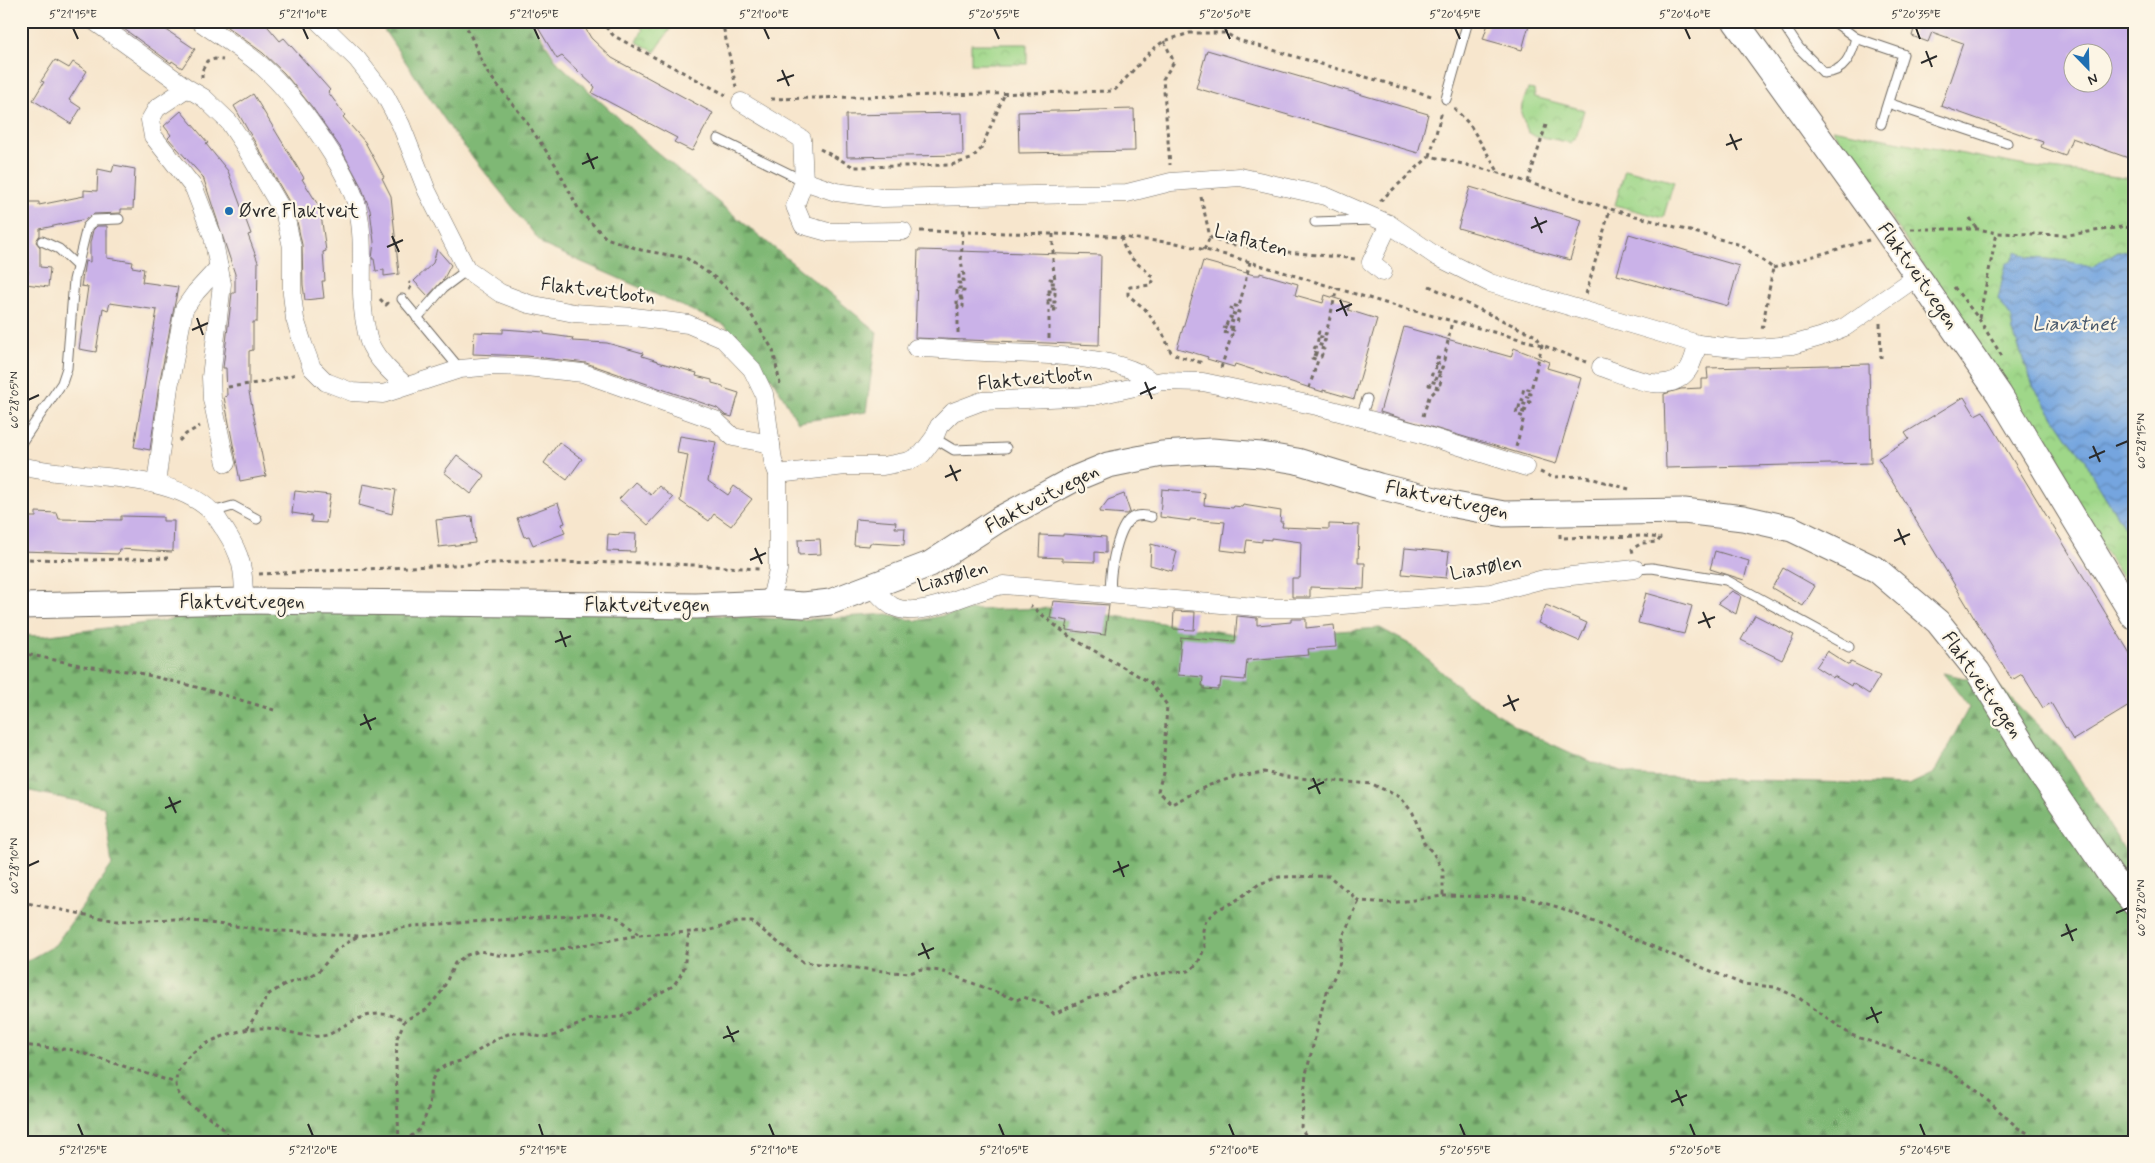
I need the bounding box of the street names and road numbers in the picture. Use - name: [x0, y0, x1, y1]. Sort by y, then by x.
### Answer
- street label: Flaktveitvegen: [1870, 218, 1964, 336]
- street label: Liaflaten: [1211, 219, 1291, 263]
- street label: Flaktveitbotn: [539, 272, 657, 310]
- street label: Flaktveitbotn: [977, 362, 1093, 396]
- street label: Flaktveitvegen: [981, 459, 1104, 541]
- street label: Flaktveitvegen: [1383, 475, 1511, 527]
- street label: Liastølen: [1448, 549, 1524, 587]
- street label: Liastølen: [915, 556, 991, 598]
- street label: Flaktveitvegen: [179, 590, 305, 617]
- street label: Flaktveitvegen: [584, 593, 710, 620]
- street label: Flaktveitvegen: [1934, 627, 2028, 745]

